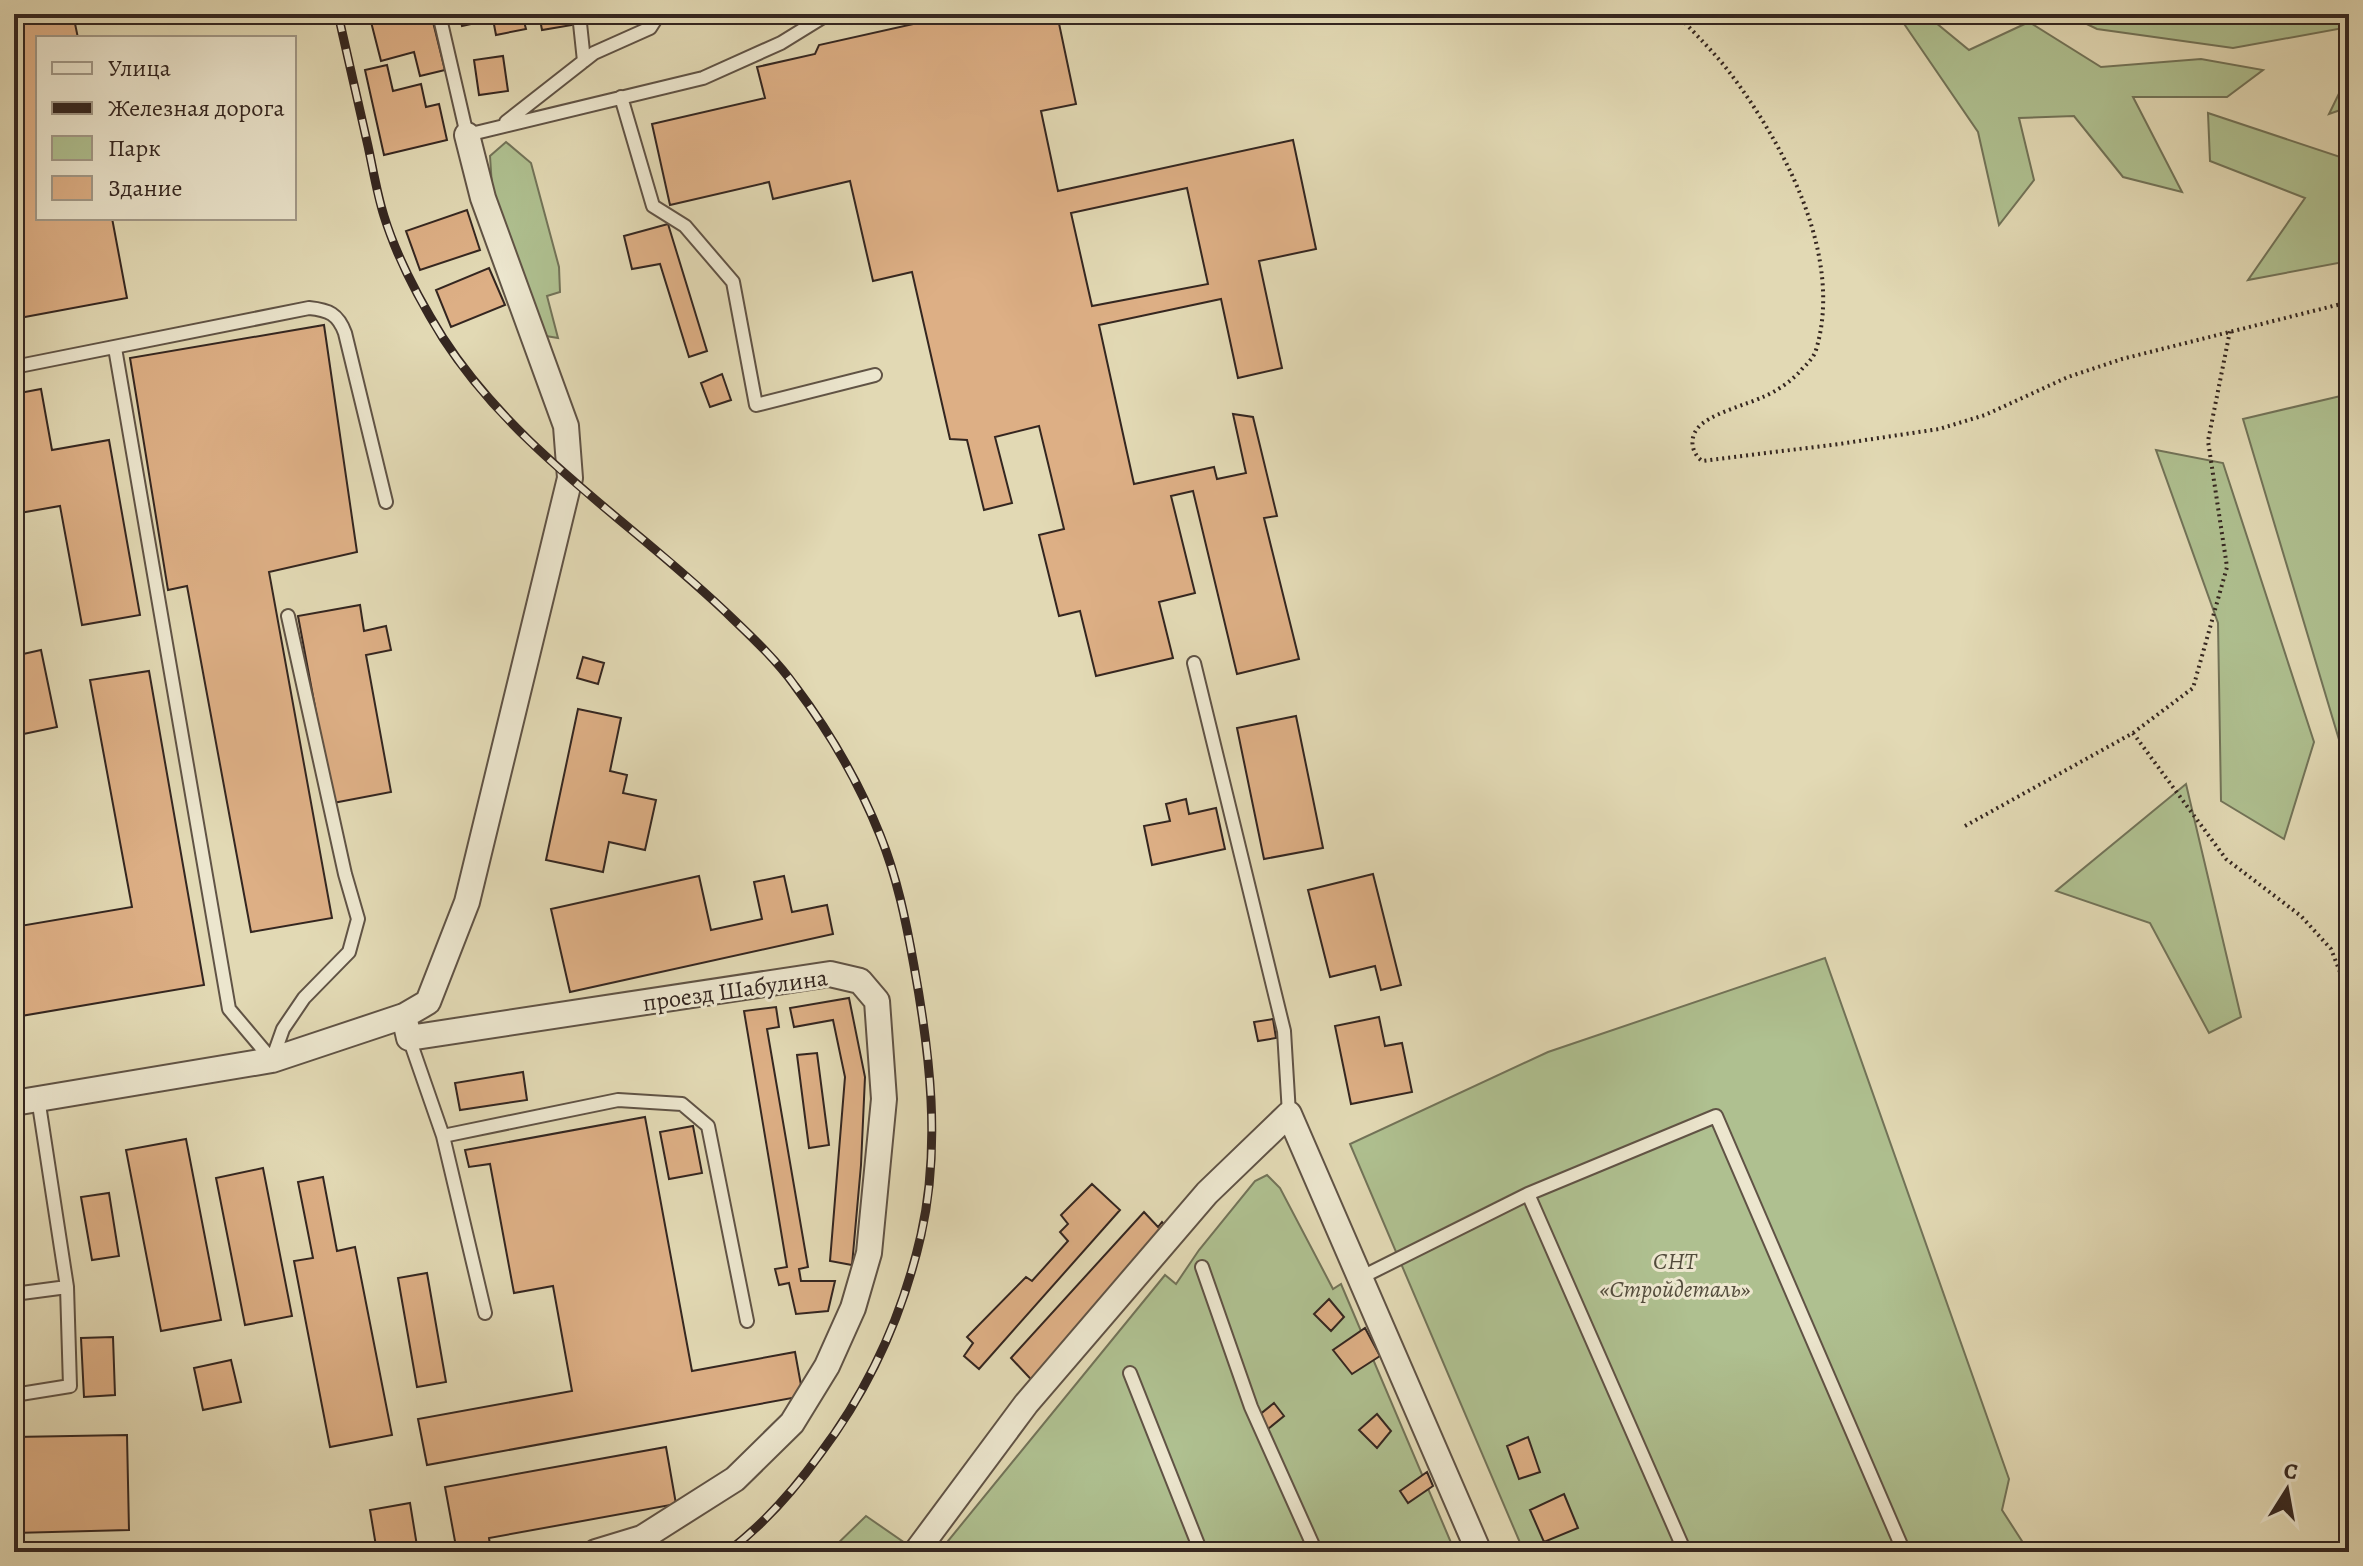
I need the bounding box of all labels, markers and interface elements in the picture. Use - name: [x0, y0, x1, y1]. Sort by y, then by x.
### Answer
- legend: [36, 36, 296, 220]
- text: Улица: [108, 52, 171, 84]
- text: Железная дорога: [108, 92, 284, 124]
- text: Парк: [108, 132, 161, 164]
- text: Здание: [108, 172, 183, 204]
- street label: проезд Шабулина: [640, 961, 830, 1019]
- park label: СНТ «Стройдеталь»: [1600, 1245, 1750, 1305]
- north arrow: [2247, 1450, 2327, 1530]
- text: С: [2281, 1455, 2300, 1487]

